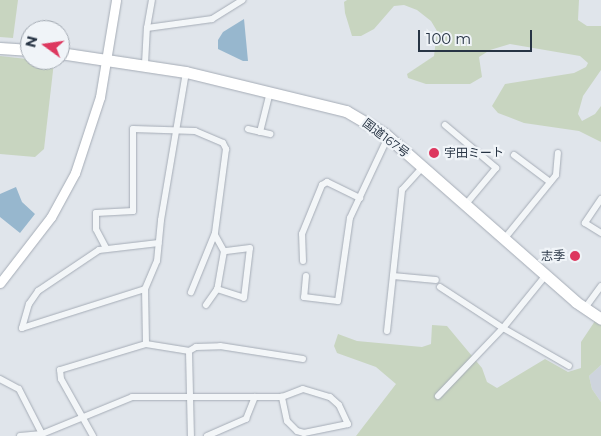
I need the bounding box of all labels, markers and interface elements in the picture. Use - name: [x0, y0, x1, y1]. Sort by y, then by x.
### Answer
- north arrow: [20, 20, 70, 70]
- scale bar: [421, 20, 535, 52]
- text: 100 m: [426, 29, 471, 48]
- text: N: [21, 34, 42, 49]
- street label: 国道167号: [360, 116, 412, 160]
- place label: 宇田ミート: [444, 146, 504, 160]
- marker: 宇田ミート: [428, 147, 440, 159]
- place label: 志季: [541, 249, 565, 263]
- marker: 志季: [569, 250, 581, 262]

